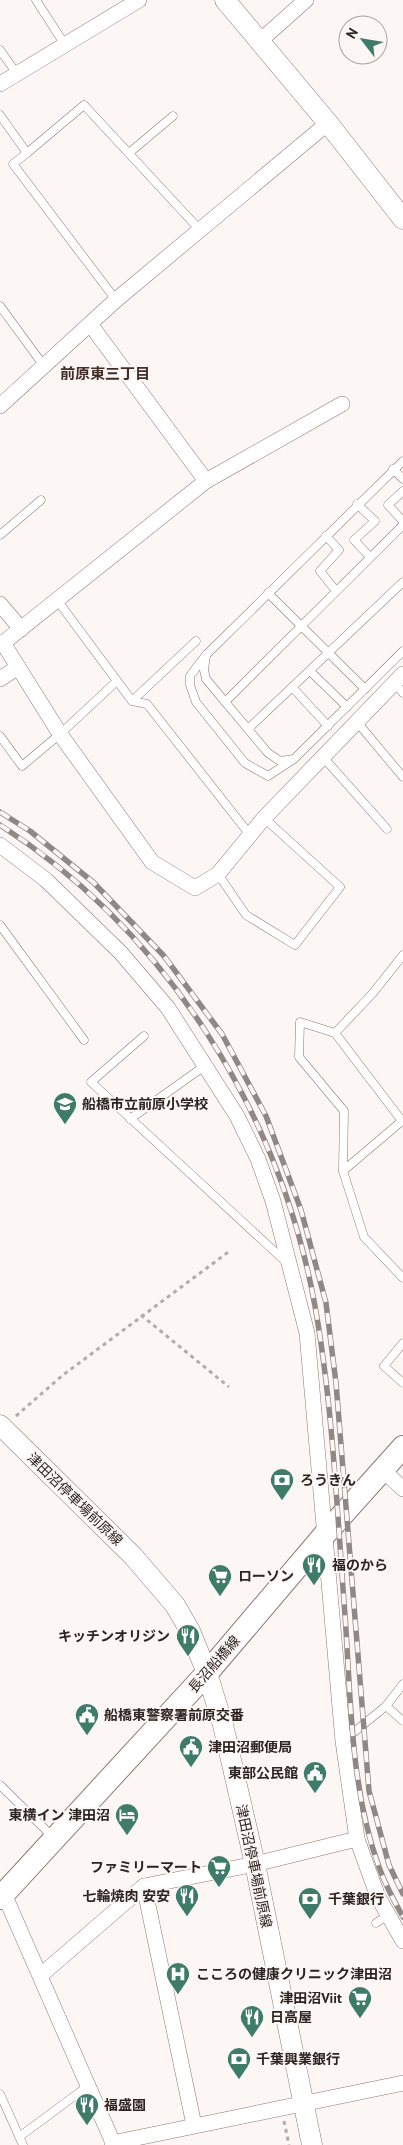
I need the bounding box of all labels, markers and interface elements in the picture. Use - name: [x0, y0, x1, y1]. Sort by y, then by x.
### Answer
- north arrow: [338, 15, 388, 65]
- text: N: [342, 25, 362, 42]
- district label: 前原東三丁目: [60, 364, 150, 383]
- school or university icon: 船橋市立前原小学校: [52, 1091, 78, 1125]
- place label: 船橋市立前原小学校: [82, 1095, 208, 1113]
- street label: 津田沼停車場前原線: [23, 1449, 127, 1549]
- bank icon: ろうきん: [269, 1467, 295, 1501]
- place label: ろうきん: [300, 1471, 356, 1489]
- restaurant icon: 福のから: [301, 1552, 327, 1586]
- place label: 福のから: [332, 1556, 388, 1574]
- supermarket icon: ローソン: [207, 1563, 233, 1597]
- place label: ローソン: [238, 1567, 294, 1585]
- restaurant icon: キッチンオリジン: [175, 1623, 201, 1657]
- place label: キッチンオリジン: [58, 1627, 170, 1645]
- street label: 長沼船橋線: [184, 1632, 244, 1696]
- public building icon: 船橋東警察署前原交番: [74, 1702, 100, 1736]
- place label: 船橋東警察署前原交番: [104, 1706, 244, 1724]
- public building icon: 津田沼郵便局: [178, 1734, 204, 1768]
- place label: 津田沼郵便局: [208, 1738, 292, 1756]
- public building icon: 東部公民館: [302, 1760, 328, 1794]
- place label: 東部公民館: [228, 1764, 298, 1782]
- hotel icon: 東横イン 津田沼: [114, 1802, 140, 1836]
- street label: 津田沼停車場前原線: [232, 1803, 276, 1929]
- place label: 東横イン 津田沼: [8, 1806, 110, 1824]
- supermarket icon: ファミリーマート: [206, 1854, 232, 1888]
- place label: ファミリーマート: [90, 1858, 202, 1876]
- restaurant icon: 七輪焼肉 安安: [174, 1883, 200, 1917]
- bank icon: 千葉銀行: [297, 1886, 323, 1920]
- place label: 七輪焼肉 安安: [82, 1887, 170, 1905]
- place label: 千葉銀行: [328, 1890, 384, 1908]
- hospital icon: こころの健康クリニック津田沼: [165, 1961, 191, 1995]
- place label: こころの健康クリニック津田沼: [196, 1965, 392, 1983]
- supermarket icon: 津田沼Viit: [347, 1985, 373, 2019]
- place label: 津田沼Viit: [279, 1989, 342, 2007]
- restaurant icon: 日高屋: [239, 2004, 265, 2038]
- place label: 日高屋: [270, 2008, 312, 2026]
- bank icon: 千葉興業銀行: [226, 2046, 252, 2080]
- place label: 千葉興業銀行: [256, 2050, 340, 2068]
- restaurant icon: 福盛園: [74, 2092, 100, 2126]
- place label: 福盛園: [104, 2096, 146, 2114]

